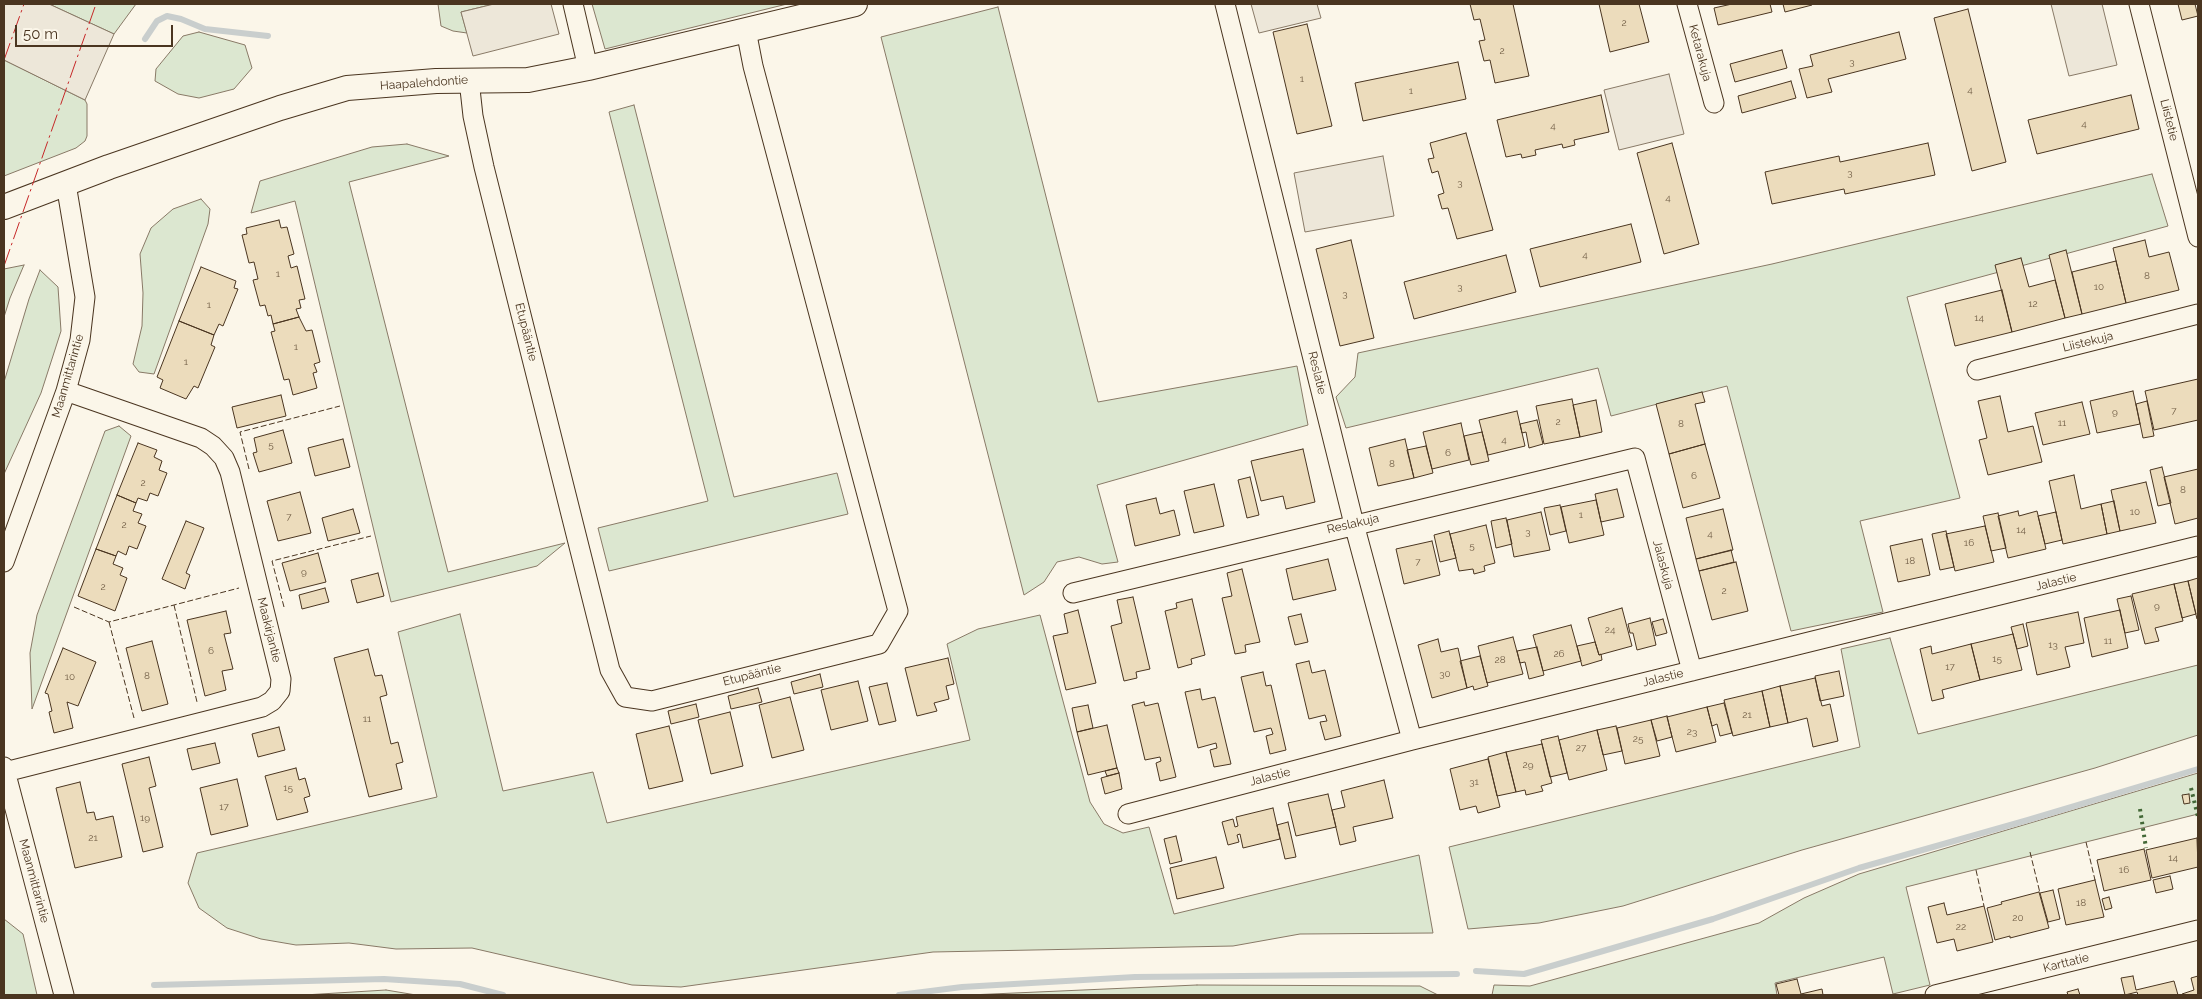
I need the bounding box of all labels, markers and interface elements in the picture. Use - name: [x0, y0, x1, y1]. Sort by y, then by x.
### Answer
- scale bar: [18, 15, 175, 47]
- house number: 2: [1621, 17, 1627, 29]
- street label: Ketarakuja: [1685, 23, 1715, 83]
- text: 50 m: [23, 25, 58, 43]
- house number: 2: [1499, 45, 1505, 57]
- house number: 3: [1849, 56, 1855, 68]
- street label: Haapalehdontie: [379, 73, 469, 93]
- house number: 1: [1300, 73, 1304, 85]
- house number: 4: [1967, 84, 1973, 96]
- house number: 1: [1409, 85, 1413, 97]
- street label: Liistetie: [2157, 98, 2181, 142]
- house number: 4: [2081, 118, 2087, 130]
- house number: 4: [1550, 120, 1556, 132]
- house number: 3: [1847, 167, 1853, 179]
- house number: 3: [1457, 177, 1463, 189]
- house number: 4: [1665, 192, 1671, 204]
- house number: 4: [1582, 249, 1588, 261]
- house number: 1: [276, 268, 280, 280]
- house number: 8: [2144, 270, 2150, 282]
- house number: 3: [1457, 281, 1463, 293]
- house number: 10: [2094, 281, 2104, 293]
- house number: 3: [1342, 288, 1348, 300]
- house number: 12: [2028, 298, 2038, 310]
- house number: 1: [207, 299, 211, 311]
- street label: Etupääntie: [512, 301, 540, 363]
- house number: 14: [1974, 312, 1984, 324]
- street label: Liistekuja: [2061, 329, 2115, 355]
- street label: Maanmittarintie: [49, 333, 87, 419]
- house number: 1: [294, 341, 298, 353]
- street label: Reslatie: [1305, 350, 1329, 396]
- house number: 1: [184, 356, 188, 368]
- house number: 7: [2171, 405, 2177, 417]
- house number: 9: [2112, 406, 2118, 418]
- house number: 2: [1555, 416, 1561, 428]
- house number: 11: [2058, 417, 2066, 429]
- house number: 8: [1678, 418, 1684, 430]
- house number: 4: [1501, 434, 1507, 446]
- house number: 5: [268, 439, 274, 451]
- house number: 6: [1445, 447, 1451, 459]
- house number: 8: [1389, 458, 1395, 470]
- house number: 6: [1691, 470, 1697, 482]
- house number: 2: [140, 477, 146, 489]
- house number: 8: [2180, 484, 2186, 496]
- house number: 10: [2130, 506, 2140, 518]
- house number: 1: [1579, 509, 1583, 521]
- house number: 7: [286, 511, 292, 523]
- street label: Reslakuja: [1326, 511, 1380, 537]
- house number: 2: [121, 519, 127, 531]
- house number: 14: [2016, 524, 2026, 536]
- house number: 3: [1525, 526, 1531, 538]
- house number: 4: [1707, 528, 1713, 540]
- house number: 16: [1964, 537, 1974, 549]
- street label: Jalaskuja: [1650, 539, 1676, 591]
- house number: 5: [1469, 540, 1475, 552]
- house number: 18: [1905, 555, 1915, 567]
- house number: 7: [1415, 556, 1421, 568]
- house number: 9: [301, 566, 307, 578]
- street label: Jalastie: [2034, 570, 2078, 594]
- house number: 2: [100, 581, 106, 593]
- house number: 2: [1721, 585, 1727, 597]
- street label: Maakirjantie: [254, 596, 284, 664]
- house number: 9: [2154, 600, 2160, 612]
- house number: 24: [1605, 624, 1615, 636]
- house number: 11: [2104, 635, 2112, 647]
- house number: 13: [2048, 639, 2058, 651]
- house number: 6: [208, 645, 214, 657]
- house number: 26: [1553, 648, 1565, 660]
- house number: 15: [1992, 653, 2002, 665]
- house number: 28: [1494, 654, 1506, 666]
- street label: Etupääntie: [721, 661, 783, 689]
- house number: 17: [1945, 661, 1955, 673]
- street label: Jalastie: [1641, 666, 1685, 690]
- house number: 30: [1439, 668, 1451, 680]
- house number: 8: [144, 670, 150, 682]
- house number: 10: [65, 671, 75, 683]
- house number: 21: [1742, 709, 1752, 721]
- house number: 11: [363, 713, 371, 725]
- house number: 23: [1687, 726, 1697, 738]
- house number: 25: [1633, 733, 1643, 745]
- house number: 27: [1576, 742, 1586, 754]
- house number: 29: [1522, 759, 1534, 771]
- street label: Jalastie: [1248, 765, 1292, 789]
- house number: 31: [1469, 776, 1479, 788]
- house number: 15: [283, 782, 293, 794]
- house number: 17: [219, 801, 229, 813]
- house number: 19: [140, 812, 150, 824]
- house number: 21: [88, 832, 98, 844]
- street label: Maanmittarintie: [16, 838, 52, 924]
- house number: 14: [2168, 852, 2178, 864]
- house number: 16: [2119, 864, 2129, 876]
- house number: 18: [2076, 897, 2086, 909]
- house number: 20: [2012, 912, 2024, 924]
- house number: 22: [1956, 921, 1966, 933]
- street label: Karttatie: [2042, 950, 2090, 976]

